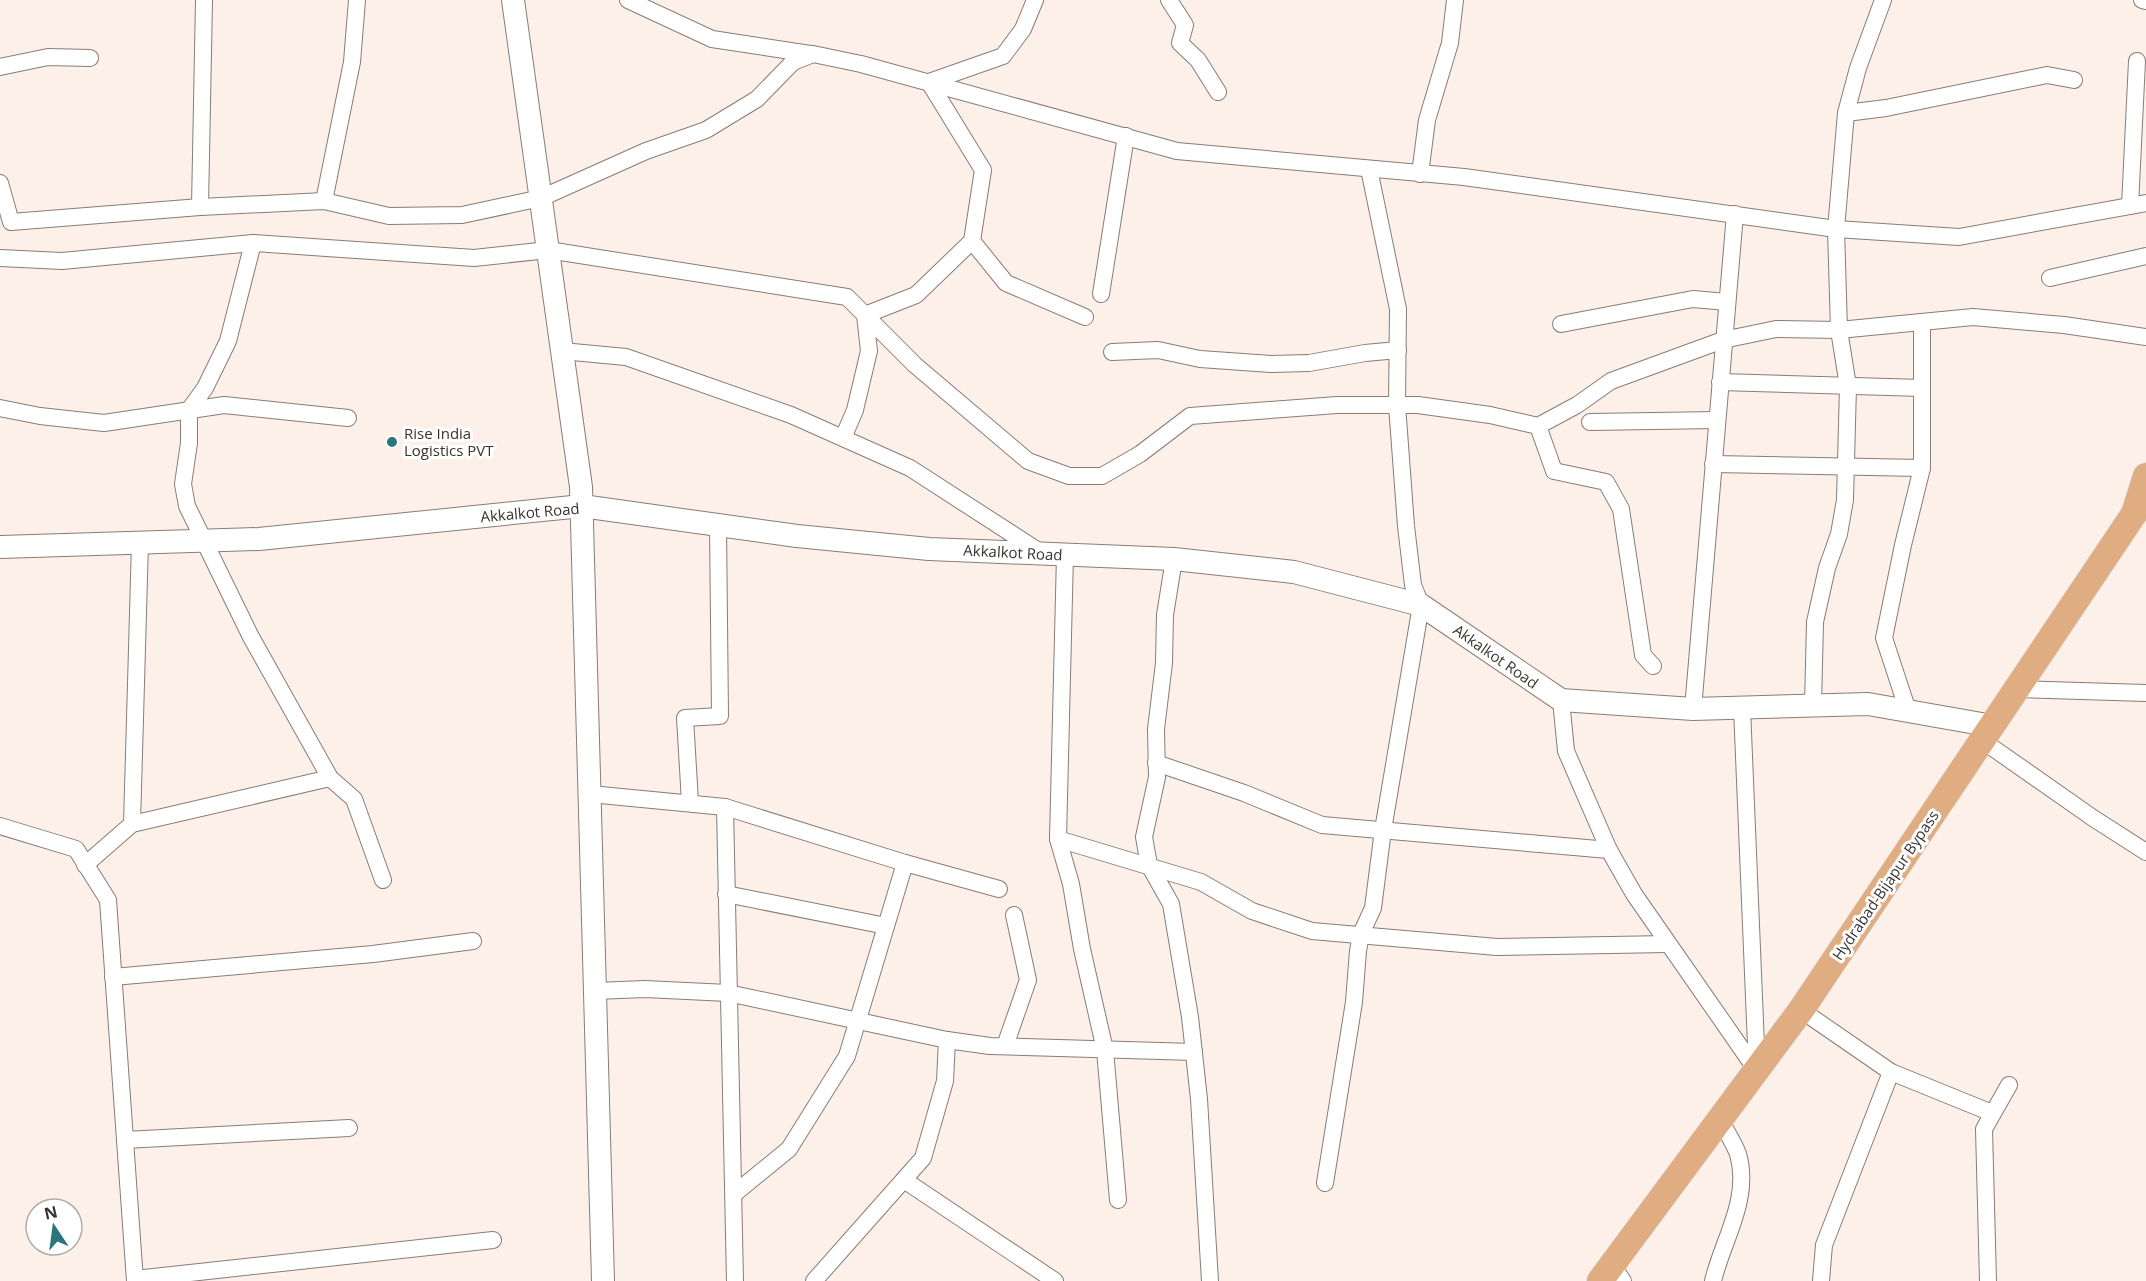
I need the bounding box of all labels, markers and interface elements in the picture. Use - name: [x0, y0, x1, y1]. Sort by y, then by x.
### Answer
- place label: Rise India Logistics PVT: [404, 423, 494, 460]
- marker: Rise India Logistics PVT: [385, 435, 399, 449]
- street label: Akkalkot Road: [480, 498, 580, 526]
- street label: Akkalkot Road: [963, 539, 1063, 565]
- street label: Akkalkot Road: [1450, 619, 1542, 693]
- street label: Hydrabad-Bijapur Bypass: [1827, 806, 1943, 964]
- north arrow: [24, 1197, 84, 1257]
- text: N: [42, 1200, 59, 1225]

